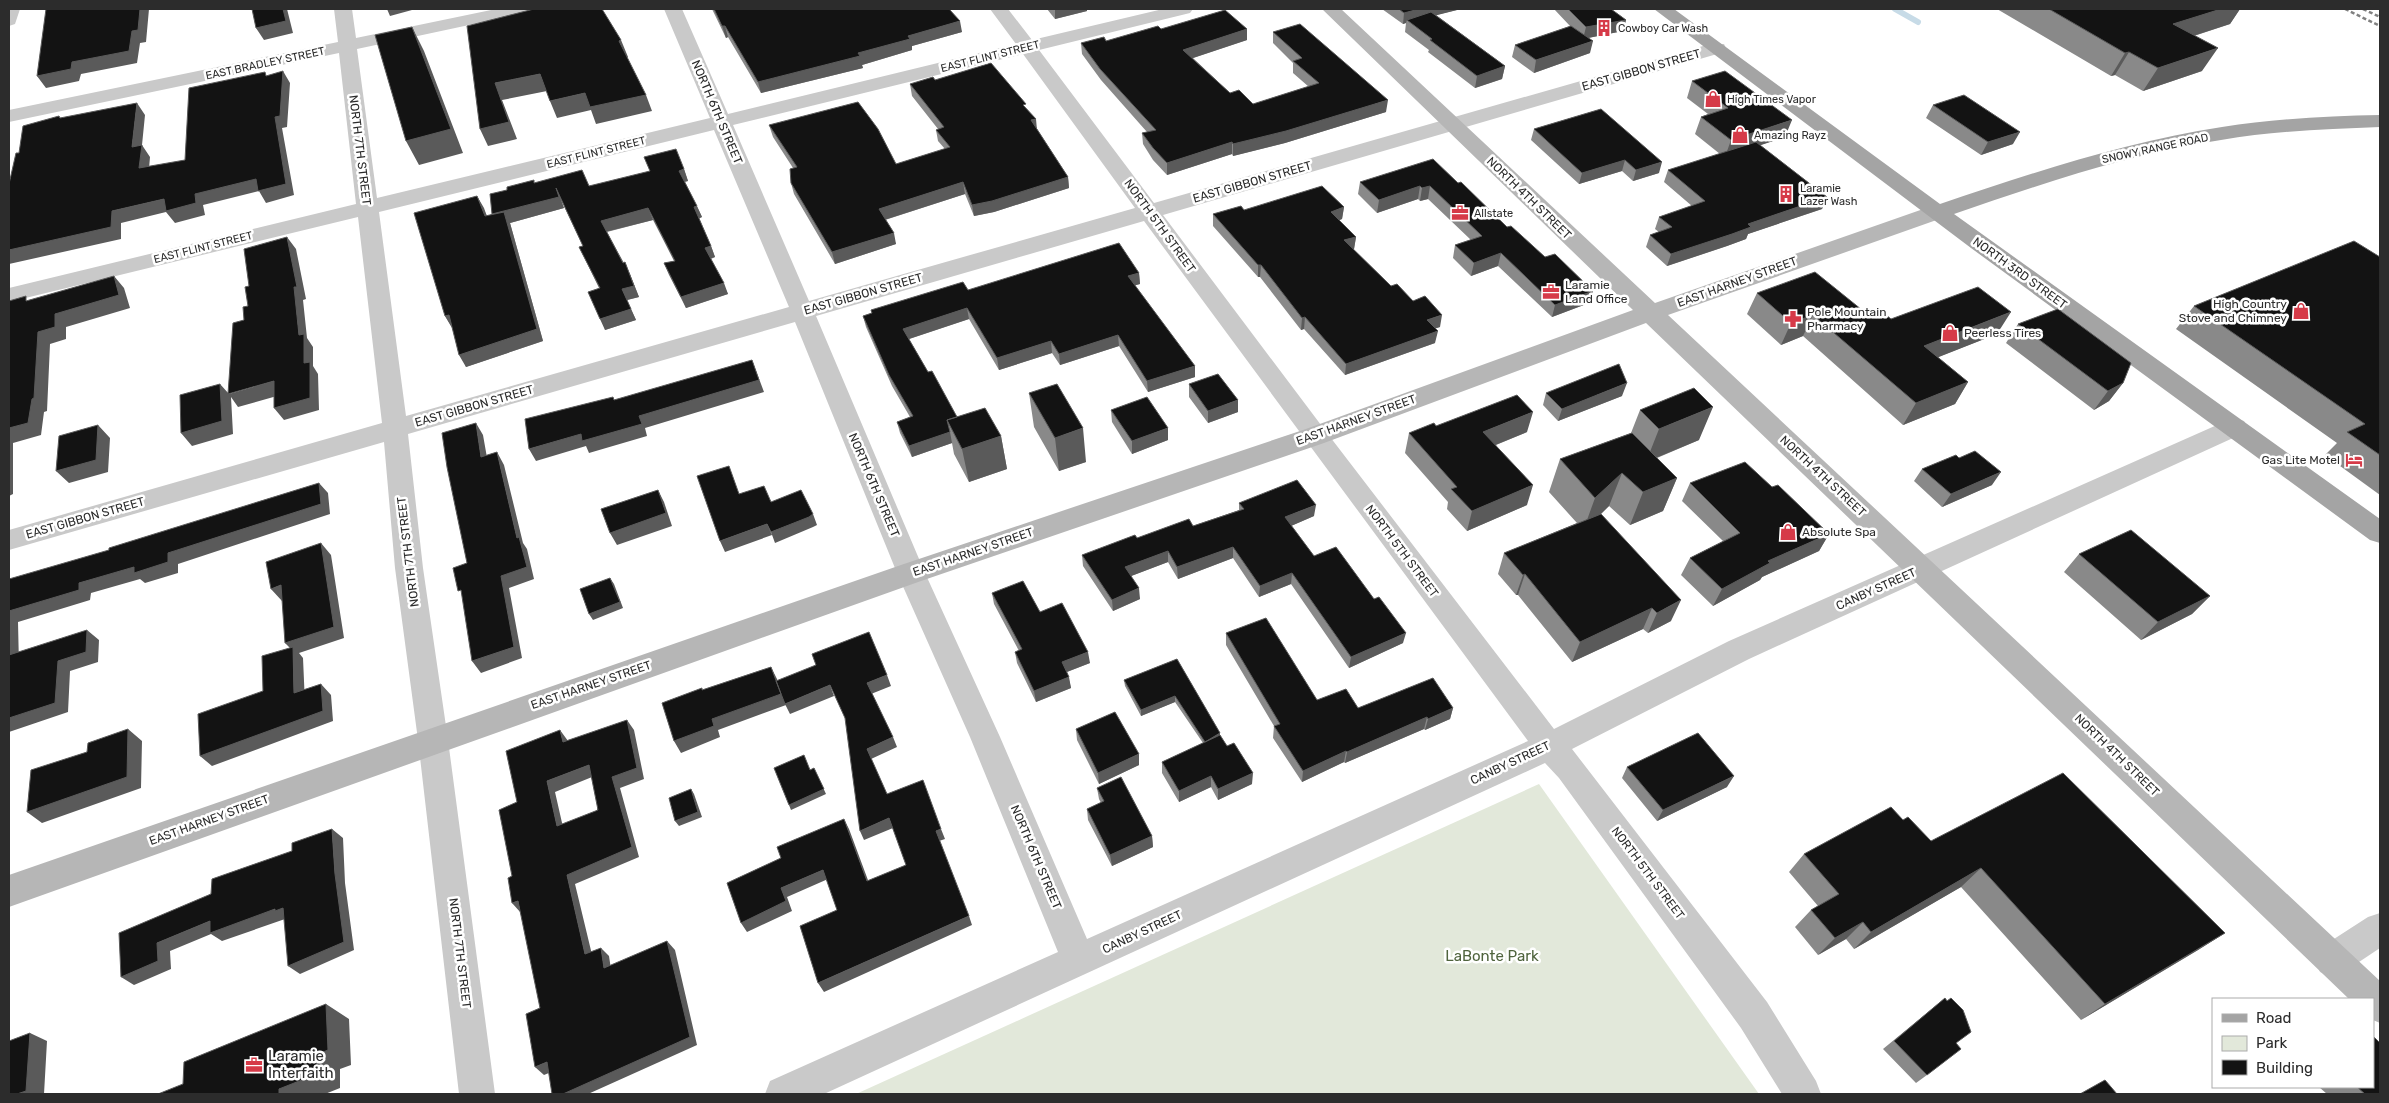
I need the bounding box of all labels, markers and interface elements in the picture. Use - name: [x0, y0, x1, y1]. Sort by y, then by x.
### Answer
- building icon: Cowboy Car Wash: [1594, 18, 1614, 38]
- place label: Cowboy Car Wash: [1618, 22, 1708, 35]
- street label: EAST FLINT STREET: [939, 38, 1042, 75]
- street label: EAST BRADLEY STREET: [204, 44, 326, 82]
- street label: EAST GIBBON STREET: [1580, 46, 1702, 94]
- street label: NORTH 6TH STREET: [689, 58, 745, 166]
- shop icon: High Times Vapor: [1703, 89, 1723, 109]
- place label: High Times Vapor: [1727, 93, 1817, 106]
- street label: NORTH 7TH STREET: [346, 94, 374, 206]
- shop icon: Amazing Rayz: [1730, 125, 1750, 145]
- place label: Amazing Rayz: [1754, 129, 1827, 142]
- street label: SNOWY RANGE ROAD: [2101, 131, 2210, 166]
- street label: EAST FLINT STREET: [545, 134, 648, 171]
- street label: NORTH 4TH STREET: [1484, 154, 1574, 242]
- street label: EAST GIBBON STREET: [1191, 158, 1313, 206]
- street label: NORTH 5TH STREET: [1121, 177, 1199, 275]
- place label: Laramie Lazer Wash: [1800, 182, 1857, 208]
- building icon: Laramie Lazer Wash: [1776, 184, 1796, 204]
- office icon: Allstate: [1450, 203, 1470, 223]
- place label: Allstate: [1474, 207, 1513, 220]
- street label: EAST FLINT STREET: [152, 229, 255, 266]
- street label: NORTH 3RD STREET: [1970, 234, 2070, 312]
- street label: EAST HARNEY STREET: [1675, 254, 1799, 310]
- street label: EAST GIBBON STREET: [802, 270, 924, 318]
- place label: Laramie Land Office: [1565, 278, 1628, 306]
- office icon: Laramie Land Office: [1541, 282, 1561, 302]
- place label: High Country Stove and Chimney: [2179, 297, 2287, 325]
- shop icon: High Country Stove and Chimney: [2291, 301, 2311, 321]
- place label: Pole Mountain Pharmacy: [1807, 305, 1886, 333]
- pharmacy icon: Pole Mountain Pharmacy: [1783, 309, 1803, 329]
- shop icon: Peerless Tires: [1940, 323, 1960, 343]
- place label: Peerless Tires: [1964, 326, 2041, 340]
- street label: EAST GIBBON STREET: [413, 382, 535, 430]
- street label: EAST HARNEY STREET: [1294, 392, 1418, 448]
- street label: NORTH 6TH STREET: [846, 431, 902, 539]
- street label: NORTH 4TH STREET: [1777, 433, 1869, 519]
- hotel icon: Gas Lite Motel: [2344, 450, 2364, 470]
- place label: Gas Lite Motel: [2261, 453, 2340, 467]
- street label: EAST GIBBON STREET: [24, 494, 146, 542]
- street label: NORTH 7TH STREET: [394, 496, 422, 608]
- street label: NORTH 5TH STREET: [1363, 502, 1441, 600]
- shop icon: Absolute Spa: [1778, 522, 1798, 542]
- street label: EAST HARNEY STREET: [911, 525, 1035, 579]
- place label: Absolute Spa: [1802, 525, 1876, 539]
- street label: CANBY STREET: [1834, 565, 1918, 613]
- street label: EAST HARNEY STREET: [529, 658, 653, 712]
- street label: NORTH 4TH STREET: [2072, 711, 2162, 799]
- street label: CANBY STREET: [1468, 738, 1552, 788]
- street label: EAST HARNEY STREET: [147, 792, 271, 848]
- street label: NORTH 6TH STREET: [1008, 803, 1064, 911]
- street label: NORTH 5TH STREET: [1609, 824, 1687, 922]
- street label: NORTH 7TH STREET: [446, 897, 474, 1009]
- street label: CANBY STREET: [1100, 907, 1184, 957]
- park label: LaBonte Park: [1445, 947, 1539, 965]
- legend: [2212, 998, 2374, 1088]
- text: Road: [2256, 1009, 2292, 1027]
- text: Park: [2256, 1034, 2287, 1052]
- place label: Laramie Interfaith: [268, 1047, 334, 1082]
- office icon: Laramie Interfaith: [244, 1055, 264, 1075]
- text: Building: [2256, 1059, 2313, 1077]

